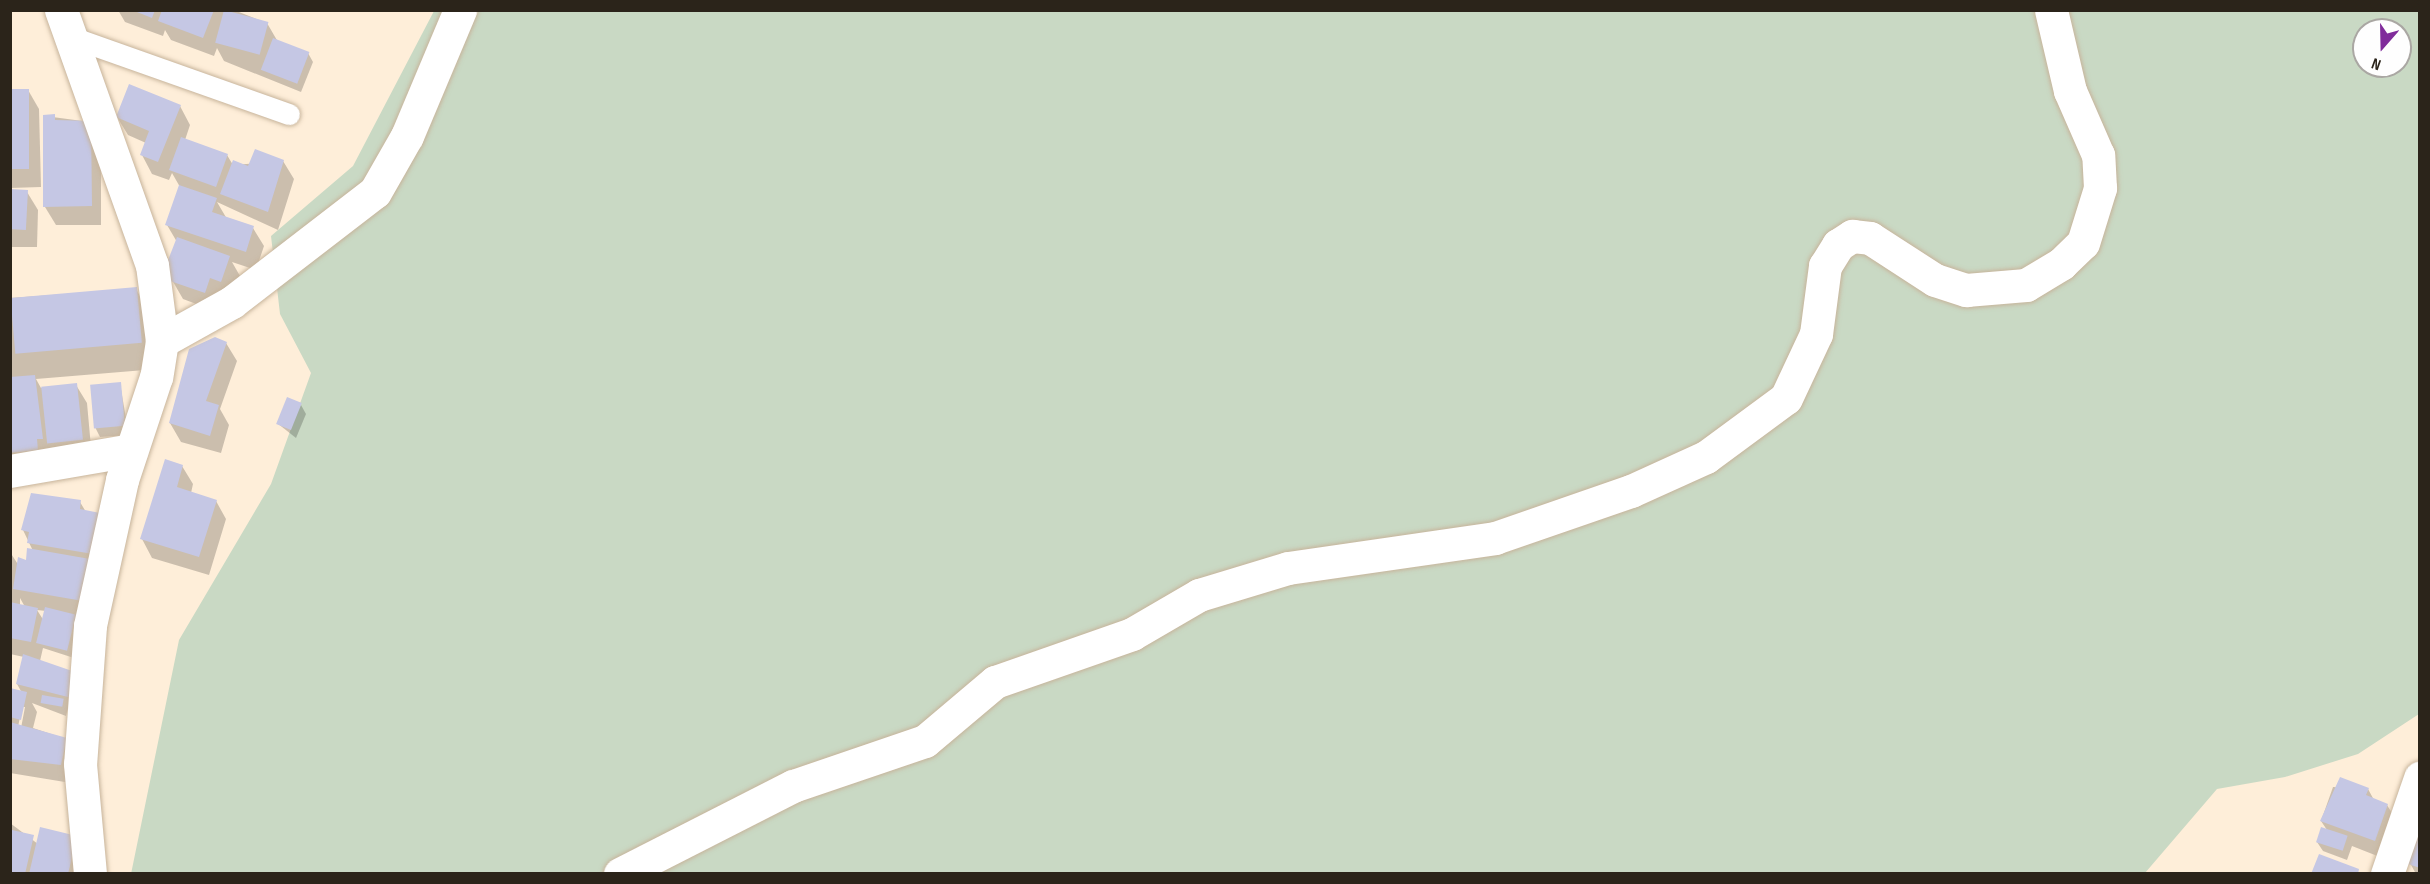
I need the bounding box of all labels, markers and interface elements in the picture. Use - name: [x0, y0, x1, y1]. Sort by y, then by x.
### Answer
- north arrow: [2352, 18, 2412, 78]
- text: N: [2369, 53, 2384, 74]

